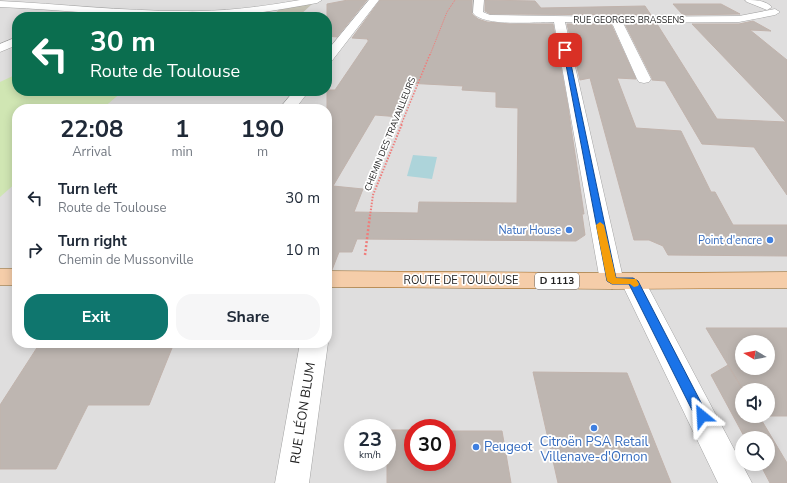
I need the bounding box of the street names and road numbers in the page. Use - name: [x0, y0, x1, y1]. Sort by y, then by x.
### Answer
- street label: RUE GEORGES BRASSENS: [573, 14, 685, 26]
- street label: CHEMIN DES TRAVAILLEURS: [362, 75, 419, 193]
- street label: ROUTE DE TOULOUSE: [404, 273, 518, 288]
- road number: D 1113: [535, 273, 579, 289]
- street label: RUE LÉON BLUM: [285, 361, 320, 465]

